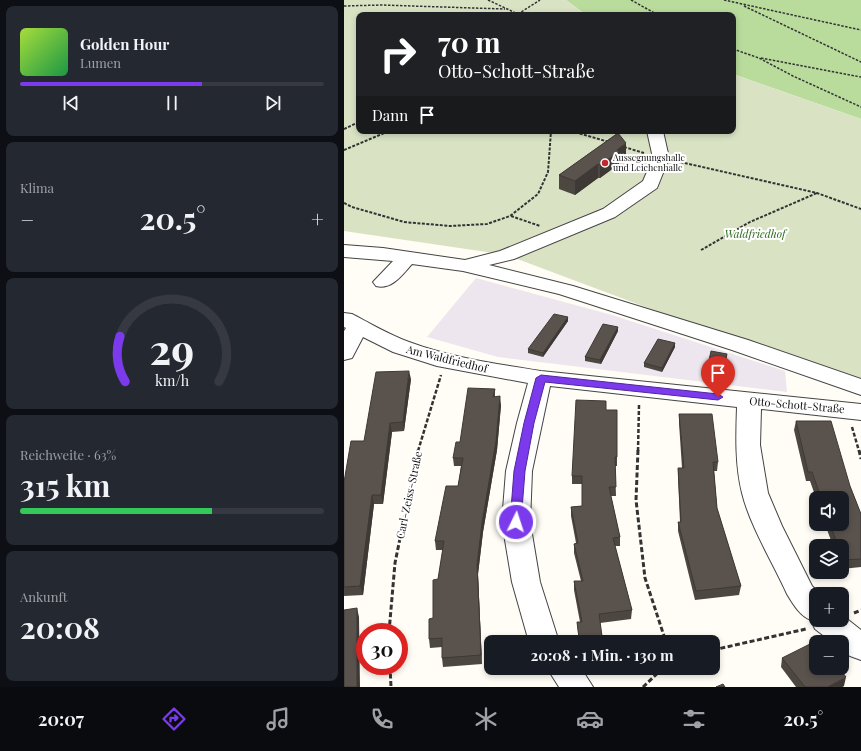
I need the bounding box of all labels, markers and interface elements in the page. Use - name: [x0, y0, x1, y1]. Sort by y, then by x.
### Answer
- text: 70 m: [438, 23, 501, 60]
- icon: right: [372, 28, 424, 80]
- text: Golden Hour: [80, 34, 169, 54]
- text: Lumen: [80, 54, 121, 71]
- text: Otto-Schott-Straße: [438, 59, 595, 83]
- icon: previous: [60, 92, 82, 114]
- icon: pause: [161, 92, 183, 114]
- icon: next: [262, 92, 284, 114]
- icon: arrive: [416, 104, 438, 126]
- text: Dann: [372, 105, 408, 125]
- place label: Aussegnungshalle und Leichenhalle: [612, 151, 685, 173]
- marker: Aussegnungshalle und Leichenhalle: [600, 158, 610, 168]
- text: Klima: [20, 179, 54, 196]
- text: 20.5°: [140, 198, 206, 238]
- text: −: [20, 204, 34, 234]
- text: +: [311, 204, 324, 234]
- park label: Waldfriedhof: [724, 226, 788, 241]
- text: 29: [150, 319, 194, 374]
- street label: Am Waldfriedhof: [404, 341, 491, 376]
- pin: [701, 356, 735, 397]
- icon: arrive: [707, 362, 729, 384]
- text: km/h: [155, 370, 190, 389]
- street label: Otto-Schott-Straße: [749, 393, 846, 416]
- text: Reichweite · 63%: [20, 446, 116, 463]
- street label: Carl-Zeiss-Straße: [392, 449, 425, 540]
- text: 315 km: [20, 465, 110, 505]
- map controls: [809, 491, 849, 675]
- button: sound: [809, 491, 849, 531]
- position arrow: [495, 501, 537, 543]
- button: layers: [809, 539, 849, 579]
- button: +: [809, 587, 849, 627]
- text: Ankunft: [20, 588, 67, 605]
- text: 20:08: [20, 607, 100, 647]
- speed limit sign: 30: [356, 623, 408, 675]
- button: −: [809, 635, 849, 675]
- text: 20:08 · 1 Min. · 130 m: [530, 645, 674, 665]
- icon: directions: [160, 705, 188, 733]
- icon: music: [264, 705, 292, 733]
- icon: phone: [368, 705, 396, 733]
- icon: climate: [472, 705, 500, 733]
- icon: car: [576, 705, 604, 733]
- icon: filters: [680, 705, 708, 733]
- text: 20:07: [38, 707, 84, 731]
- text: 20.5°: [784, 707, 823, 731]

